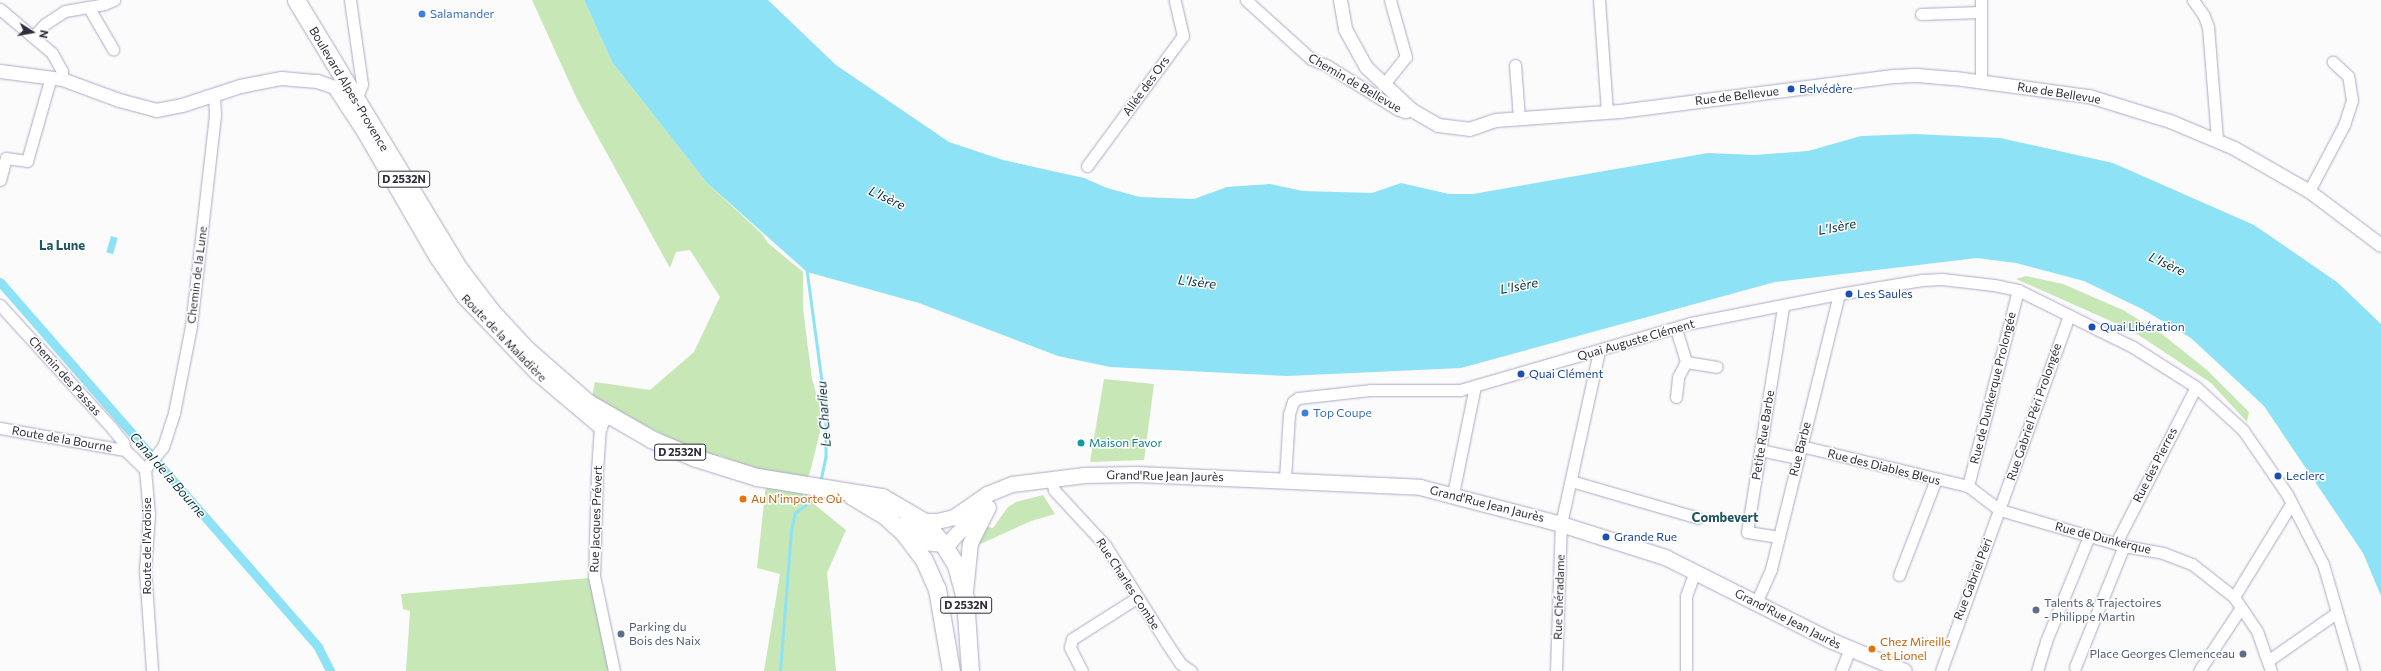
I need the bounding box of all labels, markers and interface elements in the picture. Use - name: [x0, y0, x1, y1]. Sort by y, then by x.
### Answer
- place label: Salamander: [430, 7, 494, 21]
- marker: Salamander: [417, 9, 427, 19]
- north arrow: [12, 12, 52, 52]
- street label: Boulevard Alpes-Provence: [306, 24, 392, 154]
- text: N: [37, 29, 51, 40]
- street label: Chemin de Bellevue: [1306, 50, 1404, 116]
- street label: Allée des Ors: [1120, 53, 1172, 119]
- street label: Rue de Bellevue: [2016, 79, 2102, 107]
- place label: Belvédère: [1799, 82, 1853, 96]
- street label: Rue de Bellevue: [1694, 84, 1780, 108]
- marker: Belvédère: [1786, 84, 1796, 94]
- road number: D 2532N: [378, 170, 430, 188]
- water label: L'Isère: [866, 183, 908, 213]
- water label: L'Isère: [1817, 216, 1857, 238]
- street label: Chemin de la Lune: [184, 225, 210, 325]
- district label: La Lune: [39, 237, 85, 253]
- water label: L'Isère: [2146, 249, 2188, 279]
- water label: L'Isère: [1177, 272, 1217, 292]
- water label: L'Isère: [1499, 275, 1539, 297]
- place label: Les Saules: [1857, 287, 1913, 301]
- marker: Les Saules: [1844, 289, 1854, 299]
- street label: Route de la Maladière: [458, 291, 550, 385]
- street label: Rue de Dunkerque Prolongée: [1967, 310, 2019, 466]
- street label: Quai Auguste Clément: [1576, 316, 1696, 364]
- place label: Quai Libération: [2100, 320, 2185, 334]
- marker: Quai Libération: [2087, 322, 2097, 332]
- street label: Chemin des Passas: [26, 333, 104, 419]
- street label: Rue Gabriel Péri Prolongée: [2004, 341, 2064, 483]
- place label: Quai Clément: [1529, 367, 1603, 381]
- marker: Quai Clément: [1516, 369, 1526, 379]
- water label: Le Charlieu: [814, 381, 834, 447]
- street label: Petite Rue Barbe: [1749, 389, 1777, 481]
- place label: Top Coupe: [1313, 406, 1372, 420]
- marker: Top Coupe: [1300, 408, 1310, 418]
- street label: Rue Barbe: [1786, 420, 1814, 478]
- street label: Route de la Bourne: [11, 423, 113, 455]
- street label: Rue des Pierres: [2130, 425, 2180, 505]
- water label: Canal de la Bourne: [127, 429, 209, 521]
- place label: Maison Favor: [1089, 436, 1162, 450]
- marker: Maison Favor: [1076, 438, 1086, 448]
- road number: D 2532N: [654, 443, 706, 461]
- street label: Rue des Diables Bleus: [1826, 446, 1942, 488]
- street label: Rue Jacques Prévert: [587, 465, 605, 573]
- street label: Grand'Rue Jean Jaurès: [1106, 468, 1224, 484]
- place label: Leclerc: [2286, 469, 2325, 483]
- marker: Leclerc: [2273, 471, 2283, 481]
- street label: Grand'Rue Jean Jaurès: [1428, 483, 1546, 525]
- place label: Au N'importe Où: [751, 492, 842, 506]
- marker: Au N'importe Où: [738, 494, 748, 504]
- street label: Route de l'Ardoise: [140, 497, 154, 595]
- district label: Combevert: [1692, 509, 1758, 525]
- street label: Rue de Dunkerque: [2053, 519, 2153, 557]
- place label: Grande Rue: [1614, 530, 1677, 544]
- marker: Grande Rue: [1601, 532, 1611, 542]
- street label: Rue Charles Combe: [1093, 536, 1163, 632]
- street label: Rue Gabriel Péri: [1951, 536, 1995, 622]
- street label: Rue Chéradame: [1550, 554, 1568, 640]
- street label: Grand'Rue Jean Jaurès: [1732, 586, 1844, 652]
- road number: D 2532N: [940, 596, 992, 614]
- place label: Talents & Trajectoires - Philippe Martin: [2044, 596, 2161, 624]
- marker: Talents & Trajectoires - Philippe Martin: [2031, 605, 2041, 615]
- place label: Parking du Bois des Naix: [629, 620, 701, 648]
- marker: Parking du Bois des Naix: [616, 629, 626, 639]
- place label: Chez Mireille et Lionel: [1880, 635, 1951, 663]
- marker: Chez Mireille et Lionel: [1867, 644, 1877, 654]
- place label: Place Georges Clemenceau: [2090, 647, 2235, 661]
- marker: Place Georges Clemenceau: [2238, 649, 2248, 659]

